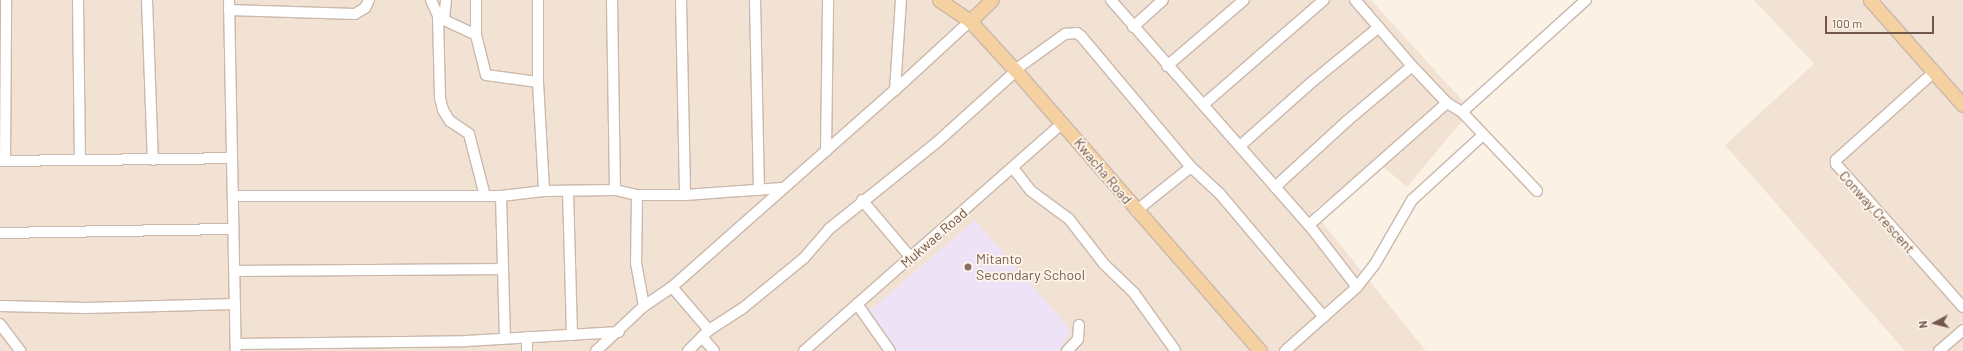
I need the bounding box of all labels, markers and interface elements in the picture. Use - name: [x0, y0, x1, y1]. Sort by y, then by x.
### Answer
- scale bar: [1827, 8, 1936, 34]
- text: 100 m: [1832, 16, 1862, 30]
- street label: Kwacha Road: [1070, 135, 1136, 207]
- street label: Conway Crescent: [1836, 167, 1918, 257]
- street label: Mukwae Road: [897, 204, 971, 272]
- place label: Mitanto Secondary School: [976, 251, 1085, 284]
- marker: Mitanto Secondary School: [963, 262, 973, 272]
- north arrow: [1915, 303, 1955, 343]
- text: N: [1916, 320, 1929, 329]

